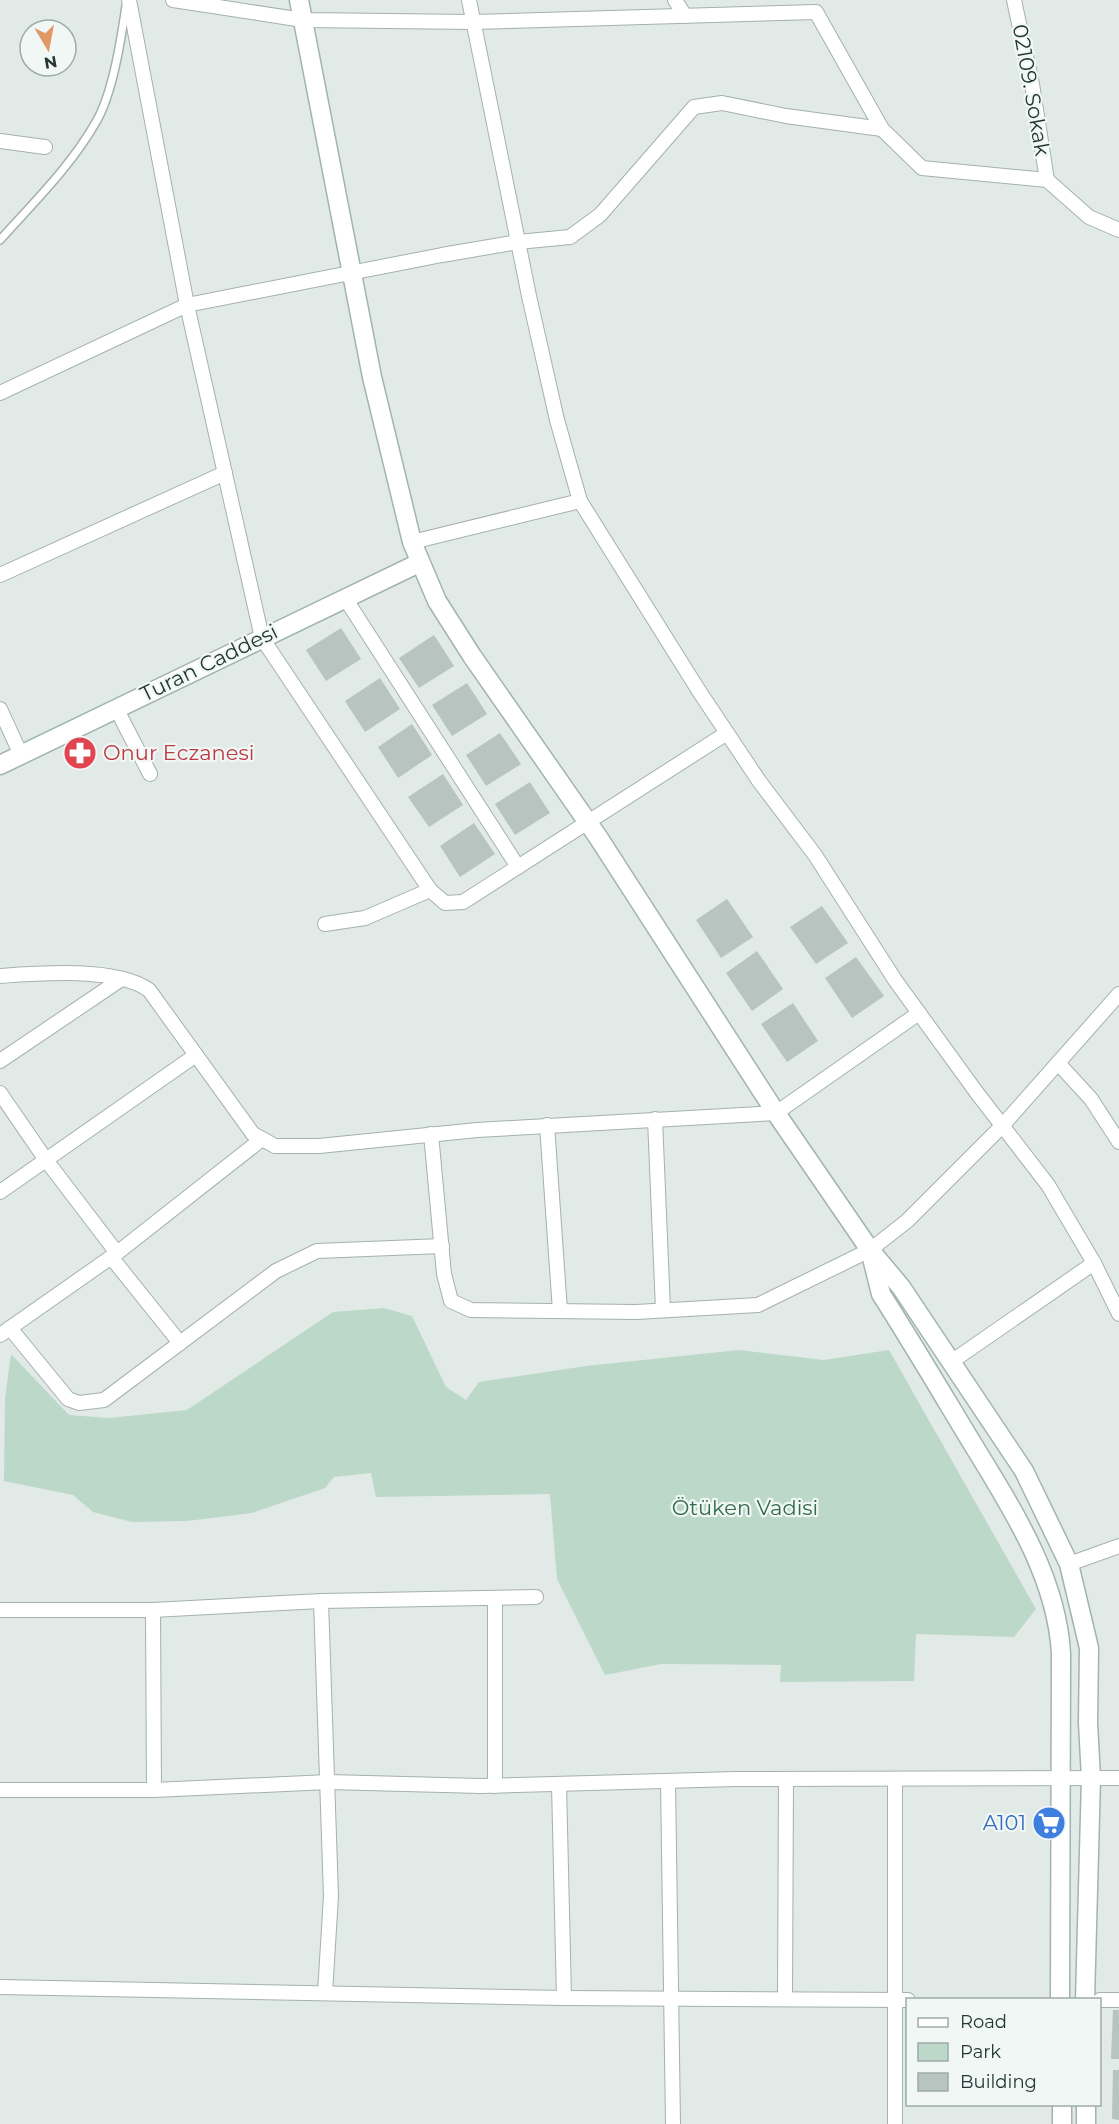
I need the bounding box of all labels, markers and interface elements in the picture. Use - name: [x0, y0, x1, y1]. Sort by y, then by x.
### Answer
- north arrow: [18, 18, 78, 78]
- street label: 02109. Sokak: [1008, 22, 1055, 158]
- text: N: [42, 52, 59, 73]
- street label: Turan Caddesi: [136, 619, 282, 707]
- pharmacy icon: Onur Eczanesi: [62, 735, 98, 771]
- place label: Onur Eczanesi: [103, 740, 254, 765]
- park label: Ötüken Vadisi: [672, 1495, 818, 1520]
- supermarket icon: A101: [1031, 1805, 1067, 1841]
- place label: A101: [983, 1810, 1026, 1835]
- legend: [906, 1998, 1101, 2106]
- text: Road: [960, 2011, 1007, 2033]
- text: Park: [960, 2041, 1001, 2063]
- text: Building: [960, 2071, 1037, 2093]

